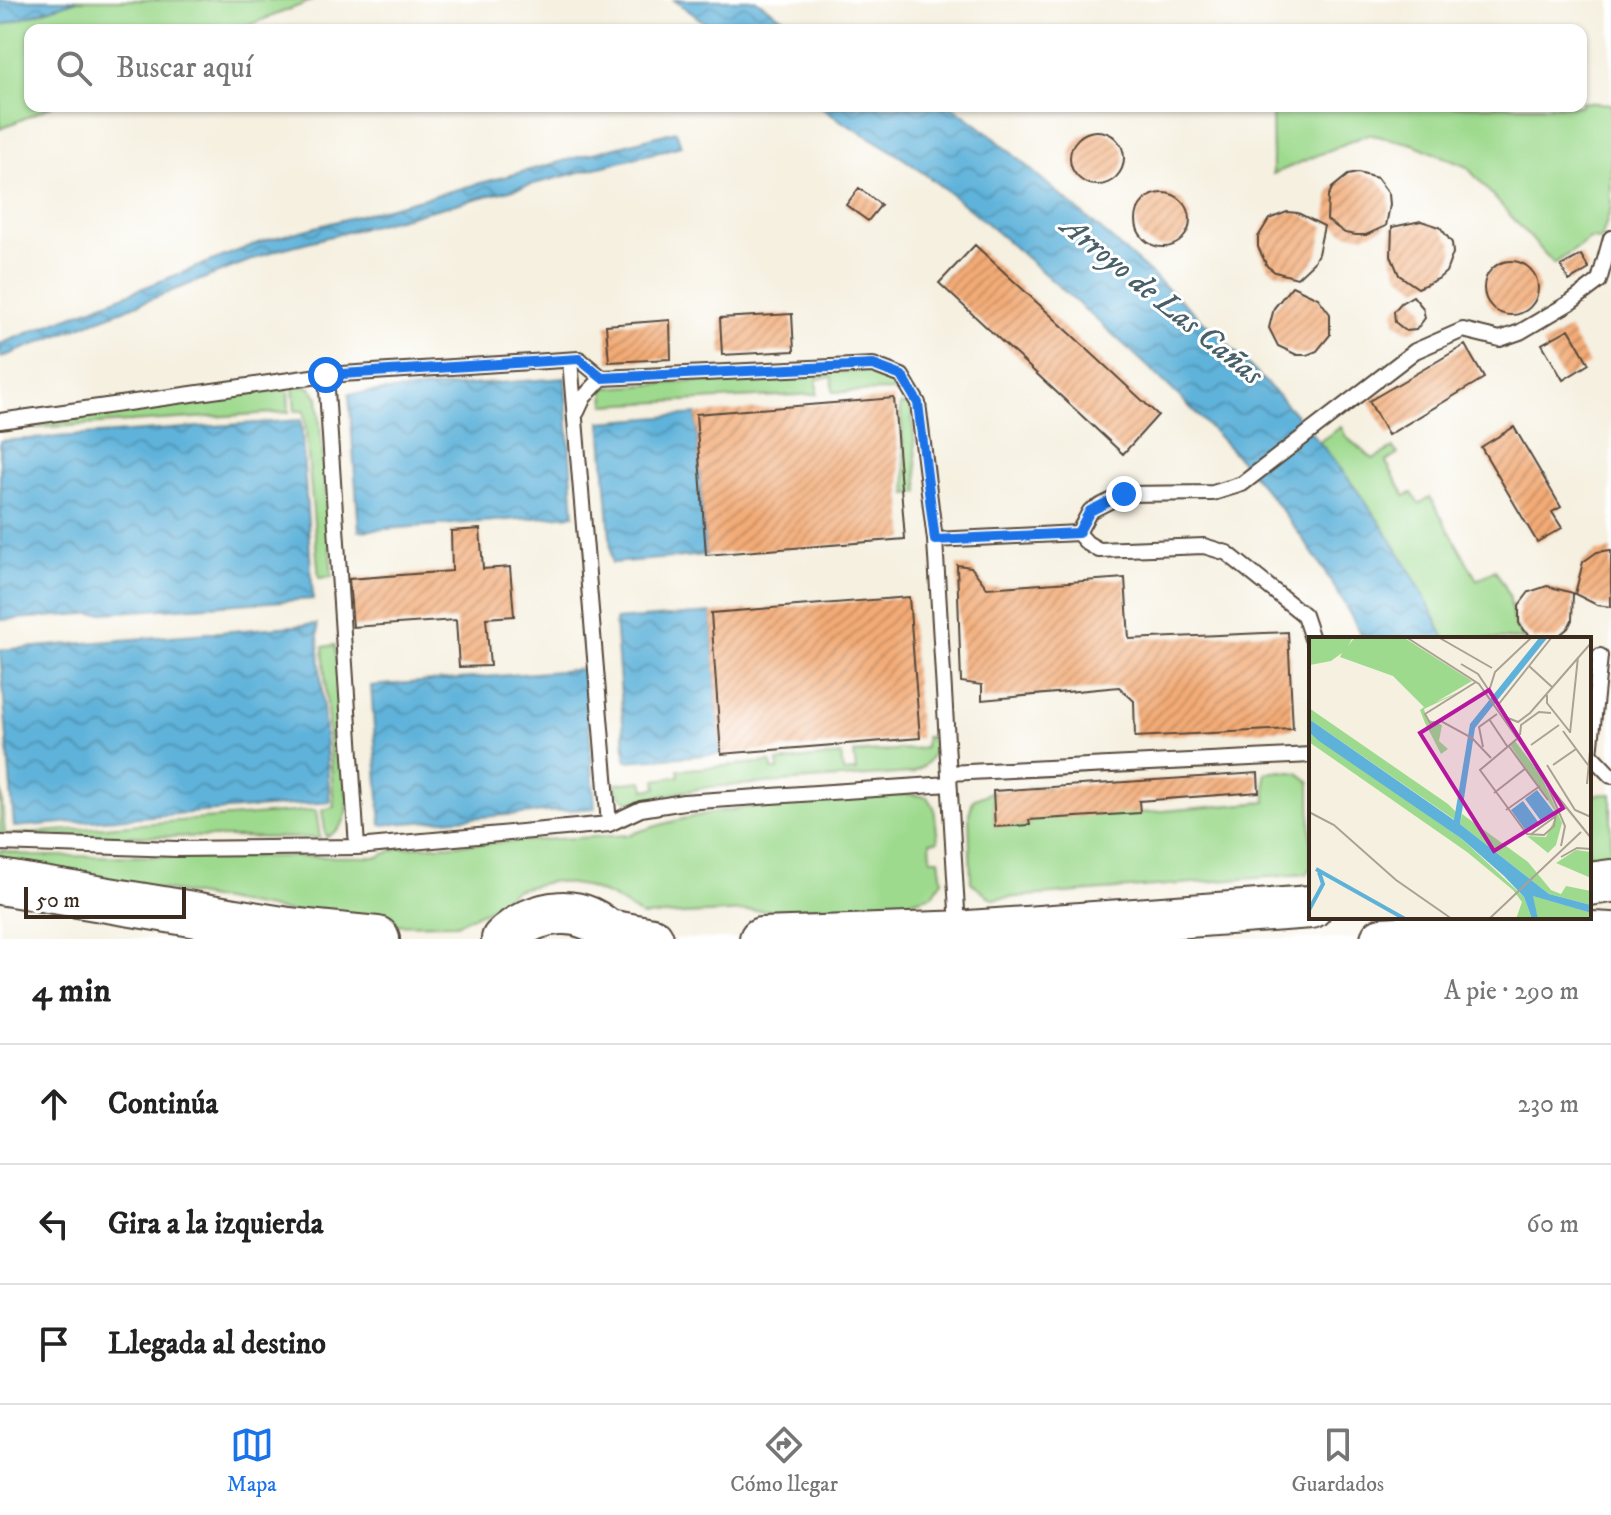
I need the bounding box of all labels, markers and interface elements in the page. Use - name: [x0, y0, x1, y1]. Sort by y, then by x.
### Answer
- search box: [24, 24, 1587, 112]
- icon: search: [52, 46, 96, 90]
- text: Buscar aquí: [116, 50, 253, 87]
- water label: Arroyo de Las Cañas: [1051, 205, 1272, 395]
- route start: [308, 357, 344, 393]
- route end: [1106, 476, 1142, 512]
- inset map: [1309, 637, 1591, 919]
- scale bar: [24, 883, 186, 919]
- text: 50 m: [36, 887, 80, 914]
- text: 4 min: [32, 970, 111, 1012]
- text: A pie · 290 m: [1444, 975, 1579, 1008]
- icon: ahead: [32, 1082, 76, 1126]
- text: Continúa: [108, 1086, 218, 1123]
- text: 230 m: [1517, 1088, 1579, 1121]
- icon: left: [32, 1202, 76, 1246]
- text: Gira a la izquierda: [108, 1206, 323, 1243]
- text: 60 m: [1526, 1208, 1579, 1241]
- icon: arrive: [32, 1322, 76, 1366]
- text: Llegada al destino: [108, 1326, 326, 1363]
- tab: Mapa: [227, 1423, 277, 1498]
- tab: Cómo llegar: [730, 1423, 838, 1498]
- tab: Guardados: [1291, 1423, 1384, 1498]

